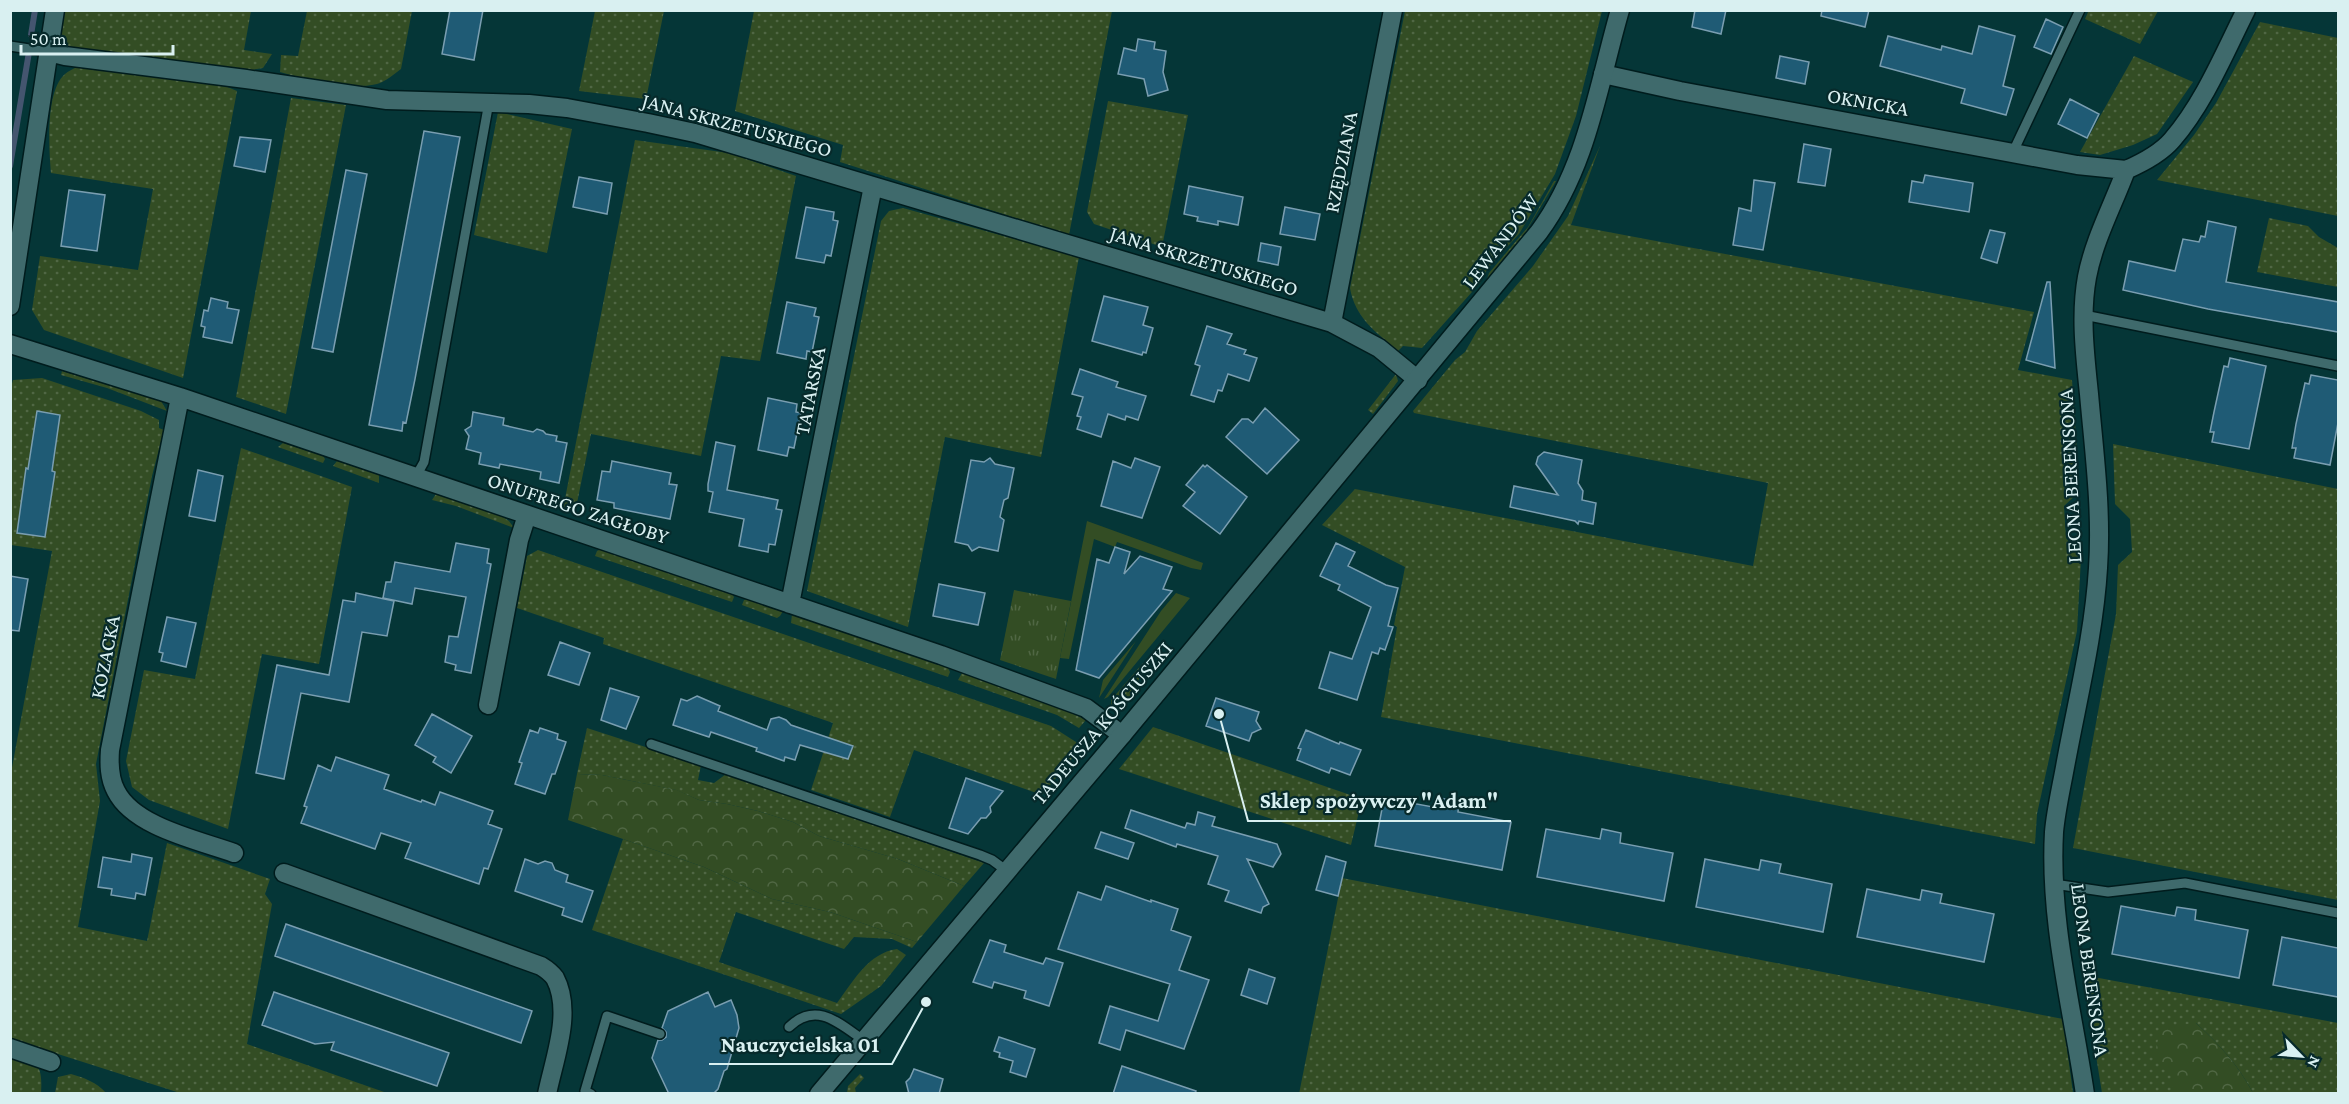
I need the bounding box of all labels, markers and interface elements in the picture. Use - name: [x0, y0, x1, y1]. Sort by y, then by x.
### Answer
- scale bar: [21, 18, 172, 56]
- text: 50 m: [30, 29, 67, 49]
- street label: OKNICKA: [1825, 83, 1911, 121]
- street label: JANA SKRZETUSKIEGO: [638, 88, 835, 162]
- street label: RZĘDZIANA: [1319, 109, 1363, 215]
- street label: LEWANDÓW: [1456, 188, 1544, 293]
- street label: JANA SKRZETUSKIEGO: [1105, 220, 1301, 301]
- street label: TATARSKA: [790, 345, 830, 437]
- street label: LEONA BERENSONA: [2053, 388, 2087, 564]
- street label: ONUFREGO ZAGŁOBY: [484, 467, 672, 549]
- street label: KOZACKA: [85, 613, 125, 701]
- street label: TADEUSZA KOŚCIUSZKI: [1027, 637, 1177, 809]
- callout: Sklep spożywczy "Adam": [1248, 781, 1511, 821]
- text: Sklep spożywczy "Adam": [1260, 788, 1498, 813]
- street label: LEONA BERENSONA: [2066, 882, 2114, 1058]
- callout: Nauczycielska 01: [709, 1024, 892, 1064]
- north arrow: [2271, 1026, 2331, 1086]
- text: Nauczycielska 01: [721, 1032, 879, 1057]
- text: N: [2304, 1054, 2324, 1071]

